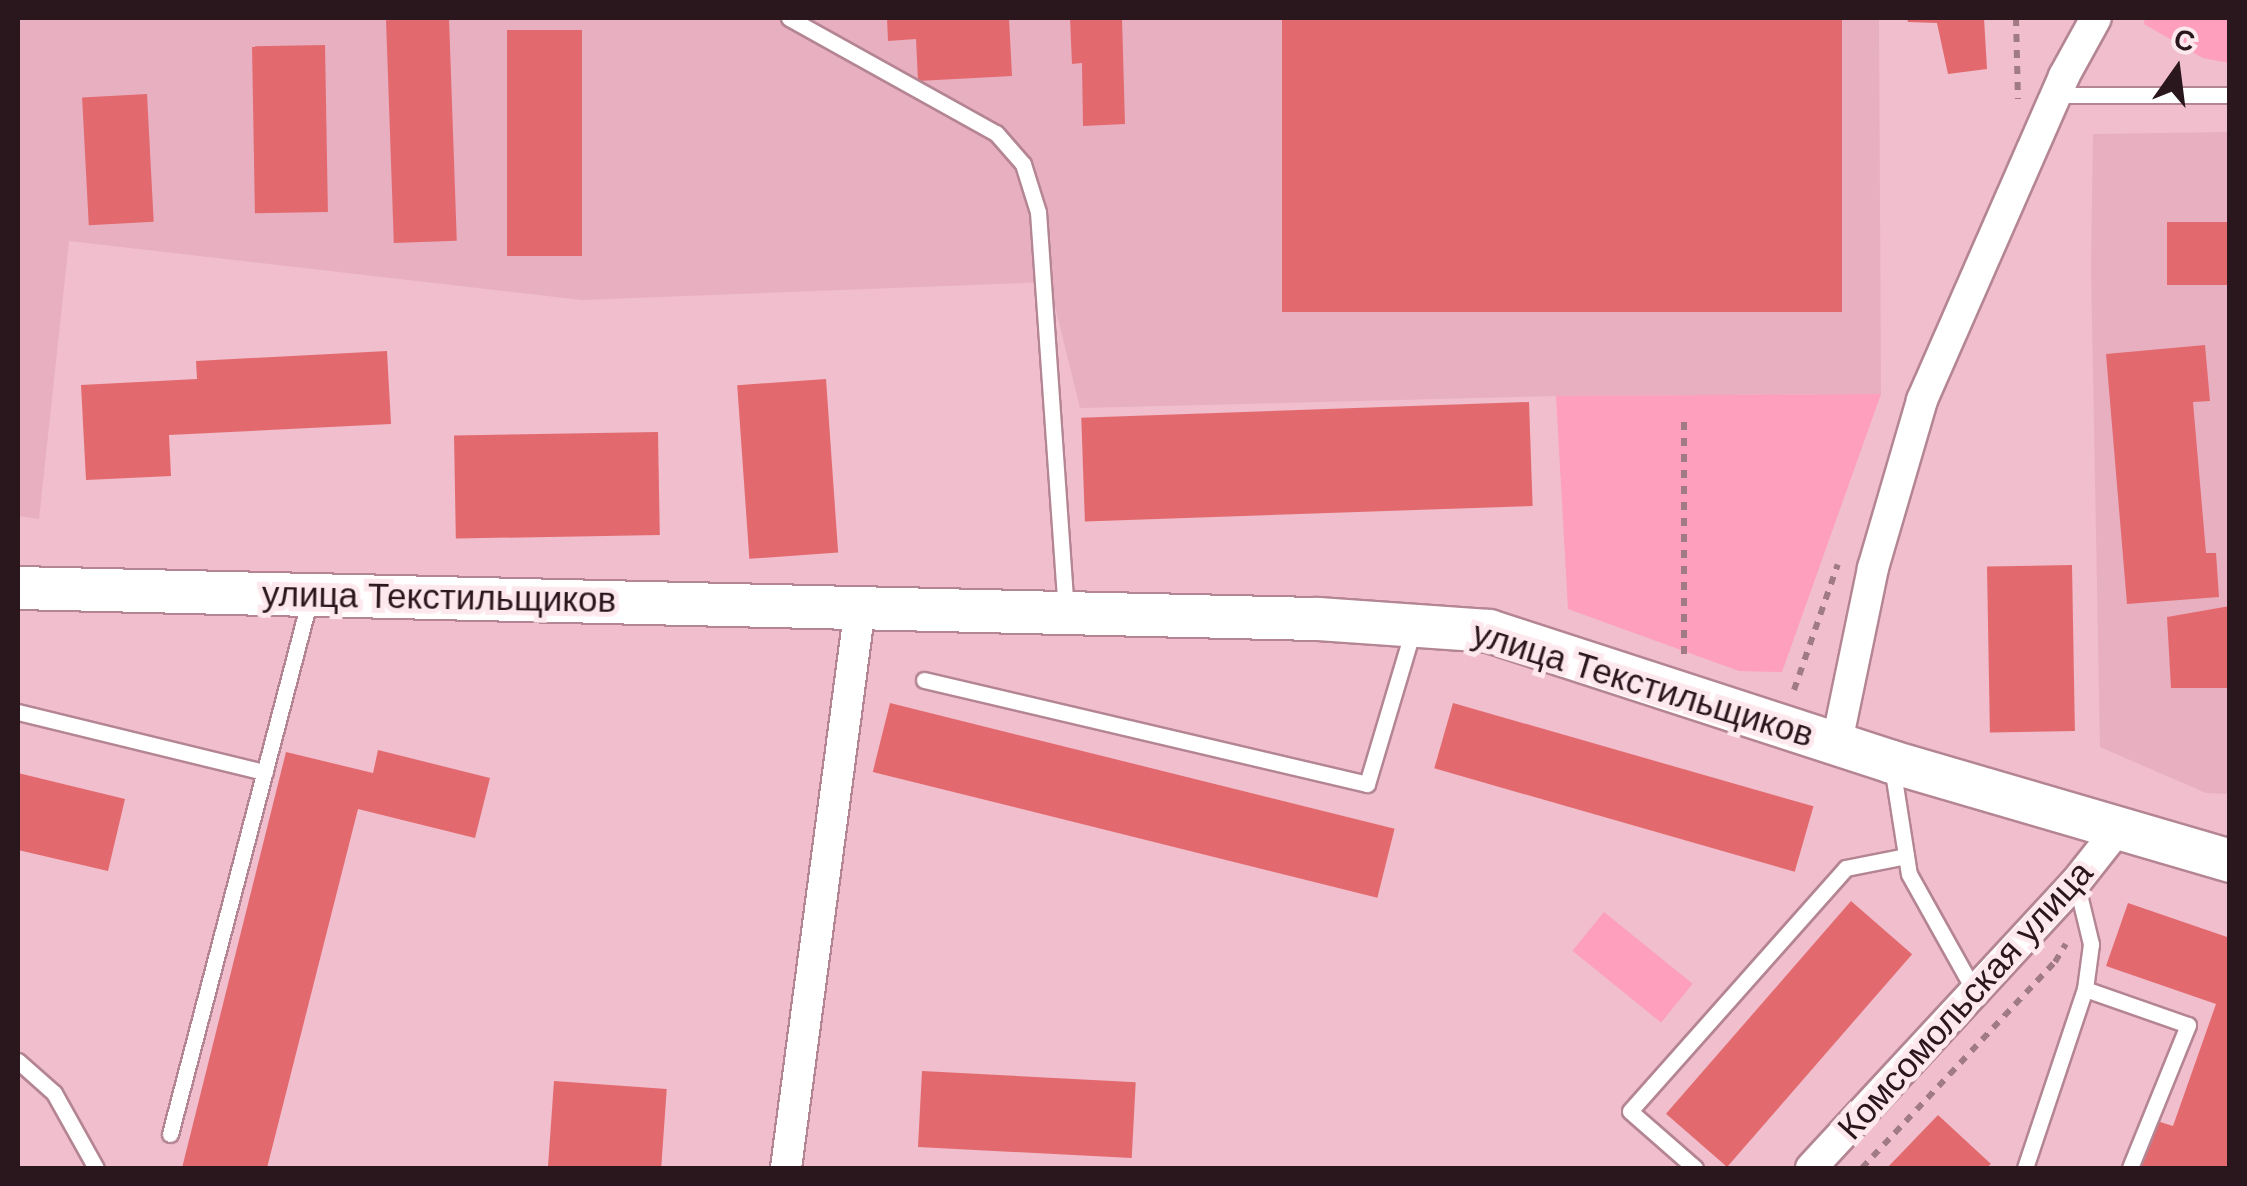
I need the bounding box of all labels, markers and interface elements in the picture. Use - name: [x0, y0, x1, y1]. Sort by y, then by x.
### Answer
- north arrow: [2127, 20, 2227, 120]
- text: С: [2171, 23, 2198, 58]
- street label: улица Текстильщиков: [261, 573, 617, 621]
- street label: улица Текстильщиков: [1467, 612, 1819, 756]
- street label: Комсомольская улица: [1829, 852, 2101, 1148]

